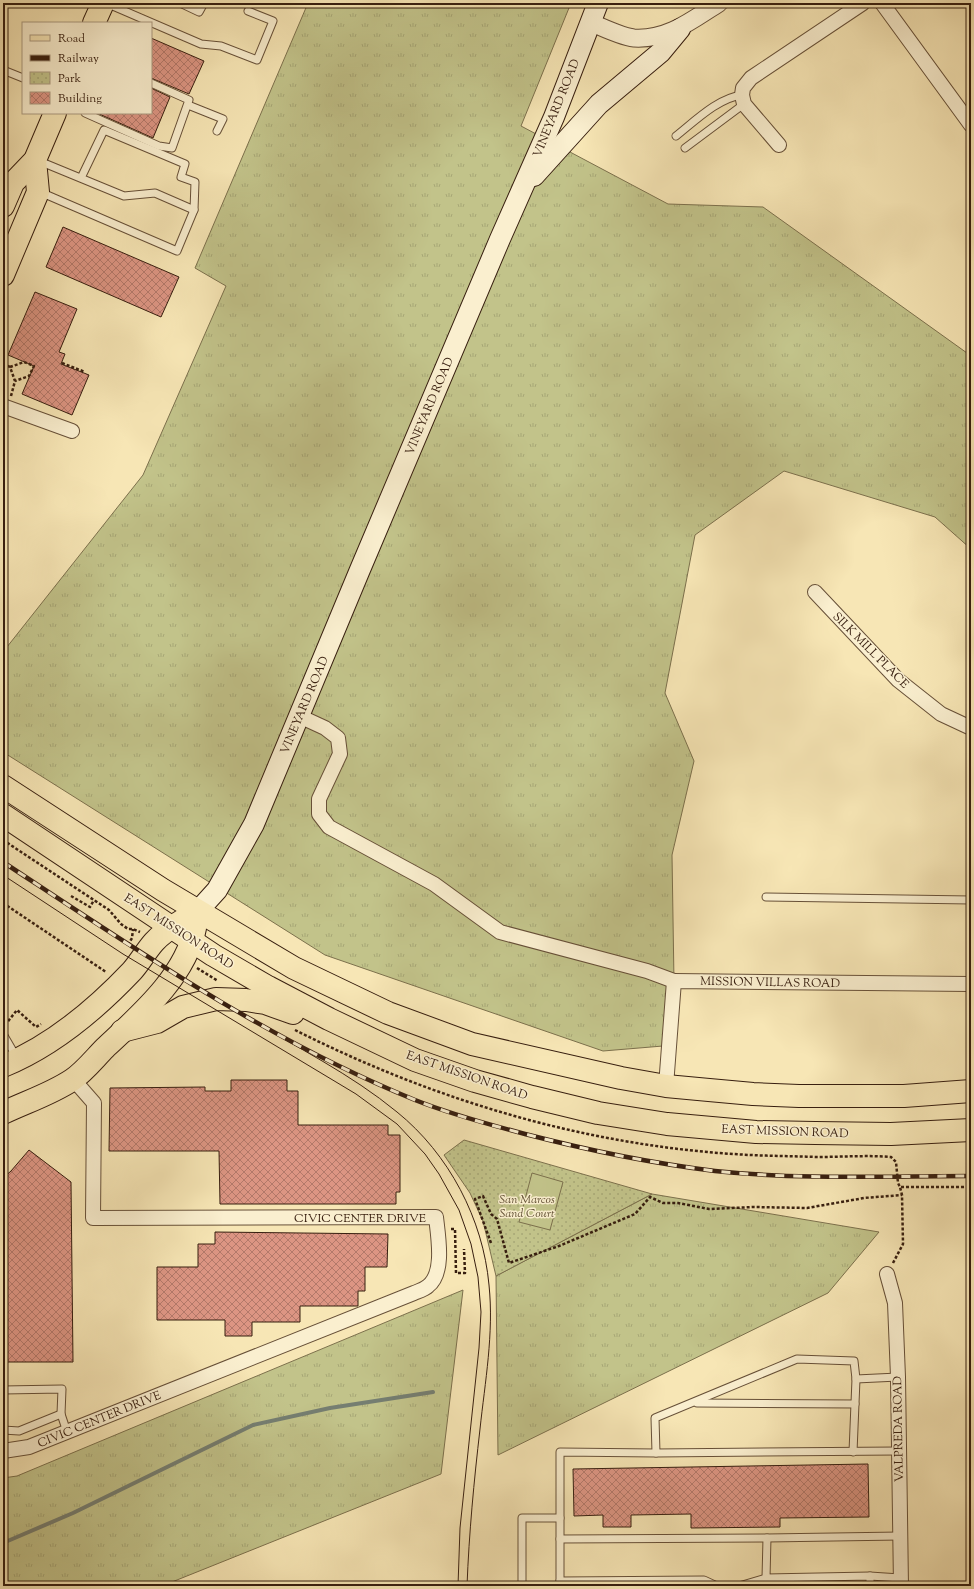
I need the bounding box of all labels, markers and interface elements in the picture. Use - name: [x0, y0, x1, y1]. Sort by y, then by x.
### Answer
- legend: [22, 22, 152, 114]
- text: Road: [58, 30, 85, 48]
- text: Railway: [58, 50, 99, 68]
- street label: VINEYARD ROAD: [529, 56, 585, 160]
- text: Park: [58, 70, 81, 88]
- text: Building: [58, 90, 102, 108]
- street label: VINEYARD ROAD: [401, 355, 459, 458]
- street label: SILK MILL PLACE: [828, 608, 913, 694]
- street label: VINEYARD ROAD: [276, 654, 334, 757]
- street label: EAST MISSION ROAD: [120, 890, 237, 974]
- street label: MISSION VILLAS ROAD: [700, 973, 840, 993]
- street label: EAST MISSION ROAD: [403, 1047, 530, 1105]
- street label: EAST MISSION ROAD: [721, 1121, 849, 1143]
- park label: San Marcos Sand Court: [499, 1191, 555, 1223]
- street label: CIVIC CENTER DRIVE: [294, 1210, 427, 1228]
- street label: VALPREDA ROAD: [889, 1376, 909, 1482]
- street label: CIVIC CENTER DRIVE: [35, 1387, 165, 1453]

